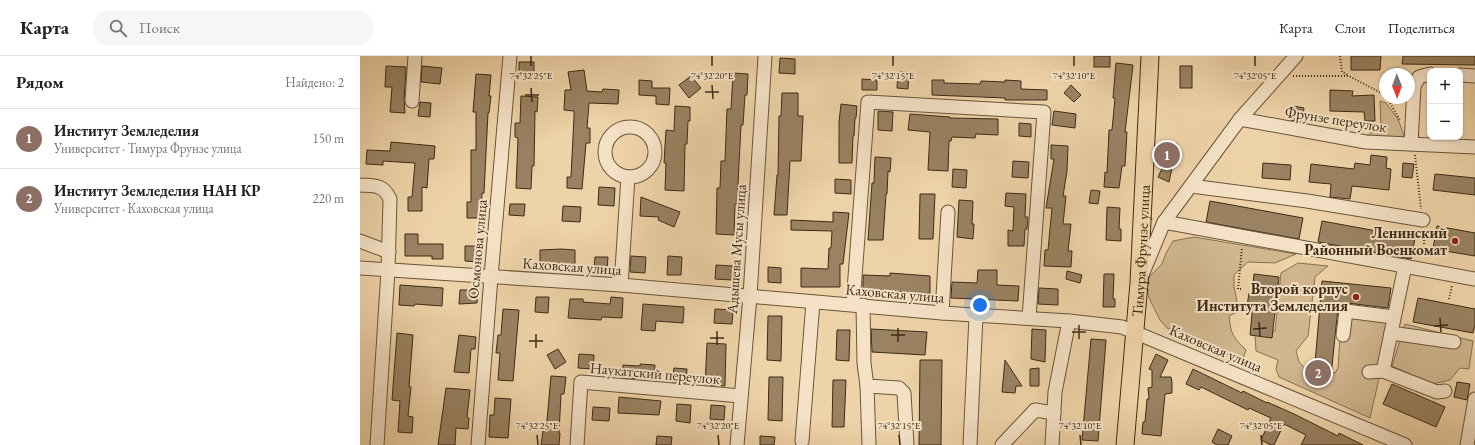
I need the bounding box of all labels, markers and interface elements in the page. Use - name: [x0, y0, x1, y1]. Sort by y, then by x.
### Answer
- search box: [93, 10, 373, 46]
- text: Карта: [20, 15, 69, 40]
- icon: search: [107, 17, 129, 39]
- text: Поиск: [139, 18, 180, 37]
- text: Карта: [1279, 19, 1313, 37]
- text: Слои: [1335, 19, 1366, 37]
- text: Поделиться: [1388, 19, 1455, 37]
- north arrow: [1379, 68, 1415, 104]
- map controls: [1427, 68, 1463, 140]
- button: +: [1427, 68, 1463, 104]
- text: 74°32'25"E: [510, 69, 553, 82]
- text: 74°32'20"E: [691, 69, 734, 82]
- text: 74°32'15"E: [872, 69, 915, 82]
- text: 74°32'10"E: [1053, 69, 1096, 82]
- text: 74°32'05"E: [1234, 69, 1277, 82]
- text: Рядом: [16, 71, 64, 93]
- text: Найдено: 2: [285, 74, 344, 91]
- street label: Фрунзе переулок: [1284, 102, 1388, 136]
- button: −: [1427, 104, 1463, 140]
- text: Институт Земледелия: [54, 121, 199, 140]
- text: 1: [26, 130, 32, 147]
- text: 150 m: [313, 130, 344, 147]
- text: Университет · Тимура Фрунзе улица: [54, 140, 242, 157]
- pin: 1: [1154, 140, 1180, 170]
- text: Институт Земледелия НАН КР: [54, 181, 260, 200]
- street label: Адышева Мусы улица: [722, 183, 750, 316]
- street label: Тимура Фрунзе улица: [1127, 184, 1153, 317]
- text: 2: [26, 190, 32, 207]
- text: 220 m: [313, 190, 344, 207]
- street label: Осмонова улица: [463, 198, 491, 300]
- text: Университет · Каховская улица: [54, 200, 214, 217]
- place label: Ленинский Районный Военкомат: [1304, 223, 1447, 259]
- marker: Ленинский Районный Военкомат: [1450, 236, 1460, 246]
- street label: Каховская улица: [522, 253, 622, 279]
- street label: Каховская улица: [845, 279, 945, 307]
- place label: Второй корпус Института Земледелия: [1197, 279, 1348, 315]
- marker: Второй корпус Института Земледелия: [1351, 292, 1361, 302]
- your location: [970, 295, 990, 315]
- street label: Каховская улица: [1167, 320, 1265, 376]
- street label: Наукатский переулок: [589, 358, 721, 388]
- pin: 2: [1305, 358, 1331, 388]
- text: 74°32'25"E: [516, 419, 559, 432]
- text: 74°32'20"E: [697, 419, 740, 432]
- text: 74°32'15"E: [878, 419, 921, 432]
- text: 74°32'10"E: [1059, 419, 1102, 432]
- text: 74°32'05"E: [1240, 419, 1283, 432]

